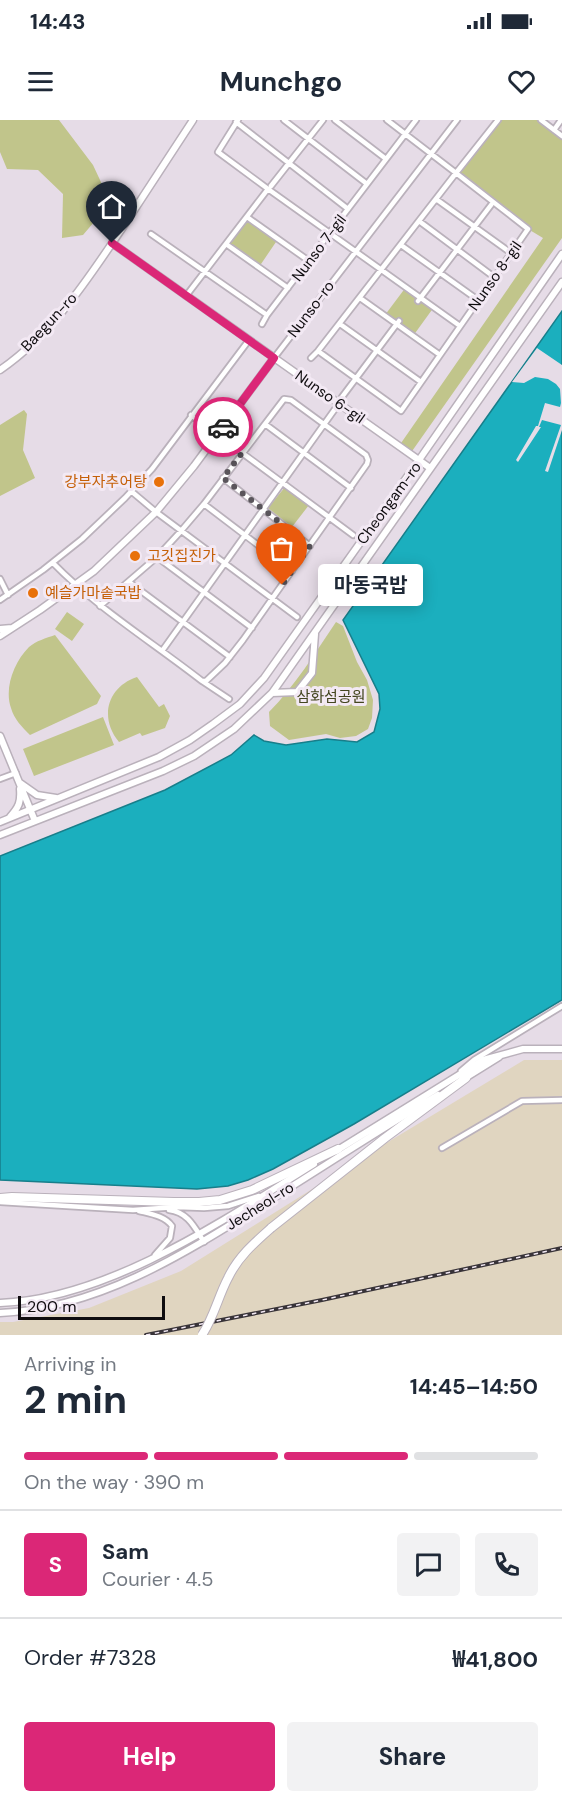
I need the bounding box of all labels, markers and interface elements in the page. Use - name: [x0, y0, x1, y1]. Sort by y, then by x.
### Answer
- text: 14:43: [30, 7, 85, 36]
- text: Munchgo: [220, 64, 342, 99]
- icon: menu: [24, 65, 57, 98]
- icon: heart: [505, 65, 538, 98]
- pin: [86, 181, 137, 243]
- icon: home: [95, 190, 128, 223]
- street label: Nunso 7-gil: [287, 210, 351, 286]
- street label: Nunso 8-gil: [464, 237, 526, 315]
- street label: Nunso-ro: [283, 276, 339, 341]
- street label: Baegun-ro: [17, 288, 81, 356]
- street label: Nunso 6-gil: [291, 366, 369, 428]
- courier: [193, 397, 253, 457]
- icon: car: [207, 411, 240, 444]
- street label: Cheongam-ro: [352, 458, 426, 548]
- place label: 강부자추어탕: [64, 472, 147, 492]
- marker: 강부자추어탕: [152, 475, 166, 489]
- pin: [256, 523, 307, 585]
- icon: bag: [265, 532, 298, 565]
- place label: 고깃집진가: [147, 546, 216, 566]
- marker: 고깃집진가: [128, 549, 142, 563]
- callout: 마동국밥: [318, 564, 423, 606]
- text: 마동국밥: [334, 572, 407, 598]
- place label: 예슬가마솥국밥: [45, 583, 142, 603]
- marker: 예슬가마솥국밥: [26, 586, 40, 600]
- park label: 삼화섬공원: [296, 687, 366, 707]
- street label: Jecheol-ro: [222, 1177, 298, 1235]
- scale bar: [18, 1293, 165, 1320]
- text: 200 m: [27, 1296, 76, 1317]
- text: Arriving in: [24, 1351, 116, 1377]
- text: 14:45–14:50: [410, 1372, 538, 1401]
- text: 2 min: [24, 1374, 127, 1425]
- text: On the way · 390 m: [24, 1469, 204, 1495]
- button: chat: [397, 1533, 460, 1596]
- button: phone: [475, 1533, 538, 1596]
- text: Sam: [102, 1537, 149, 1566]
- text: S: [49, 1550, 62, 1579]
- text: Courier · 4.5: [102, 1566, 214, 1592]
- text: Order #7328: [24, 1643, 157, 1672]
- text: ₩41,800: [452, 1645, 538, 1674]
- button: Help: [24, 1722, 275, 1791]
- button: Share: [287, 1722, 538, 1791]

